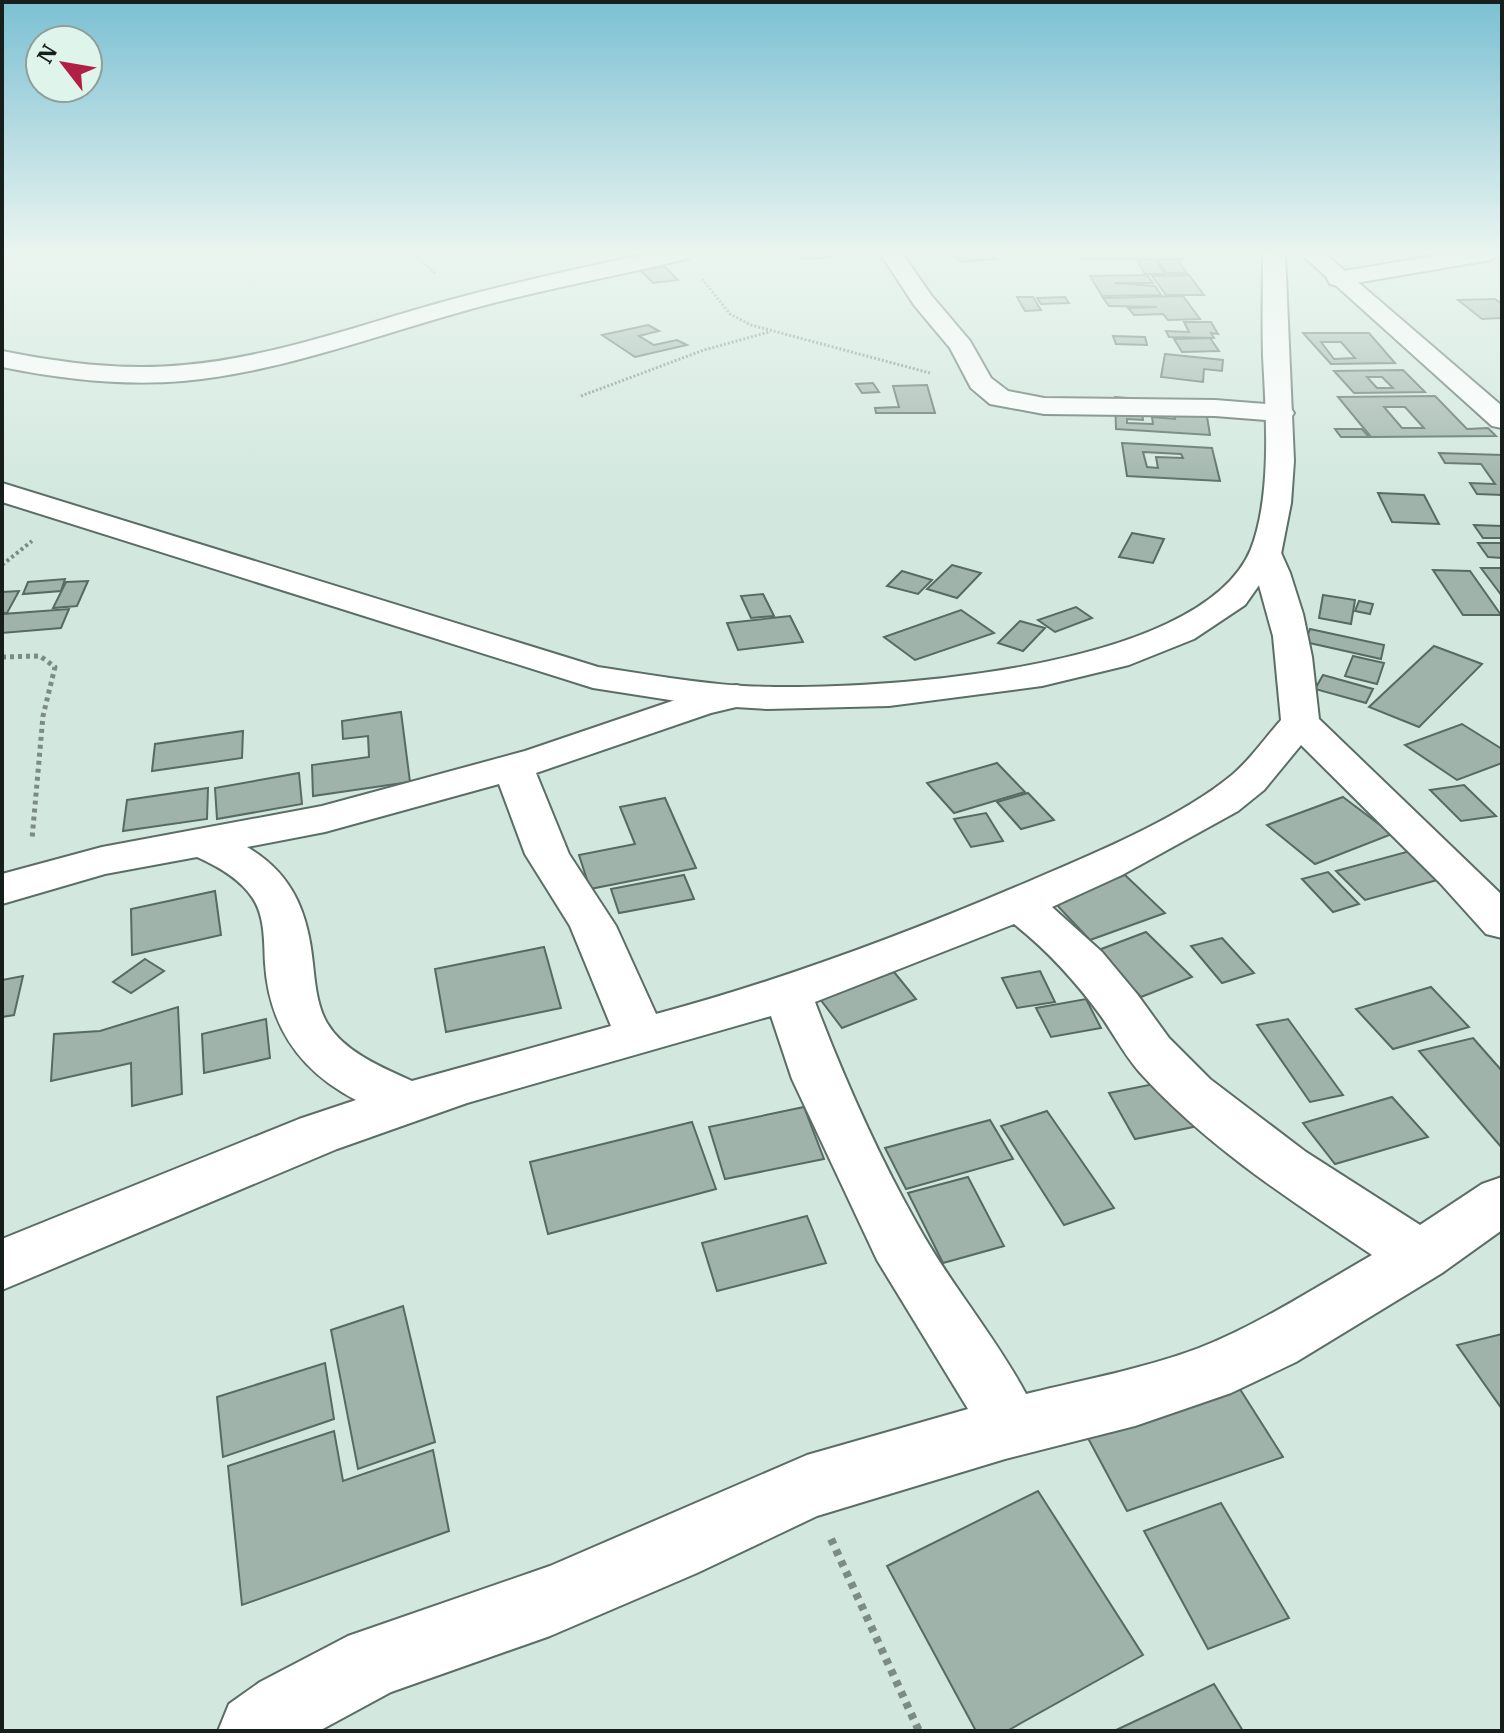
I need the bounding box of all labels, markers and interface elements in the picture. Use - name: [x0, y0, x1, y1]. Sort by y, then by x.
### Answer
- north arrow: [24, 24, 104, 104]
- text: N: [30, 39, 63, 68]

